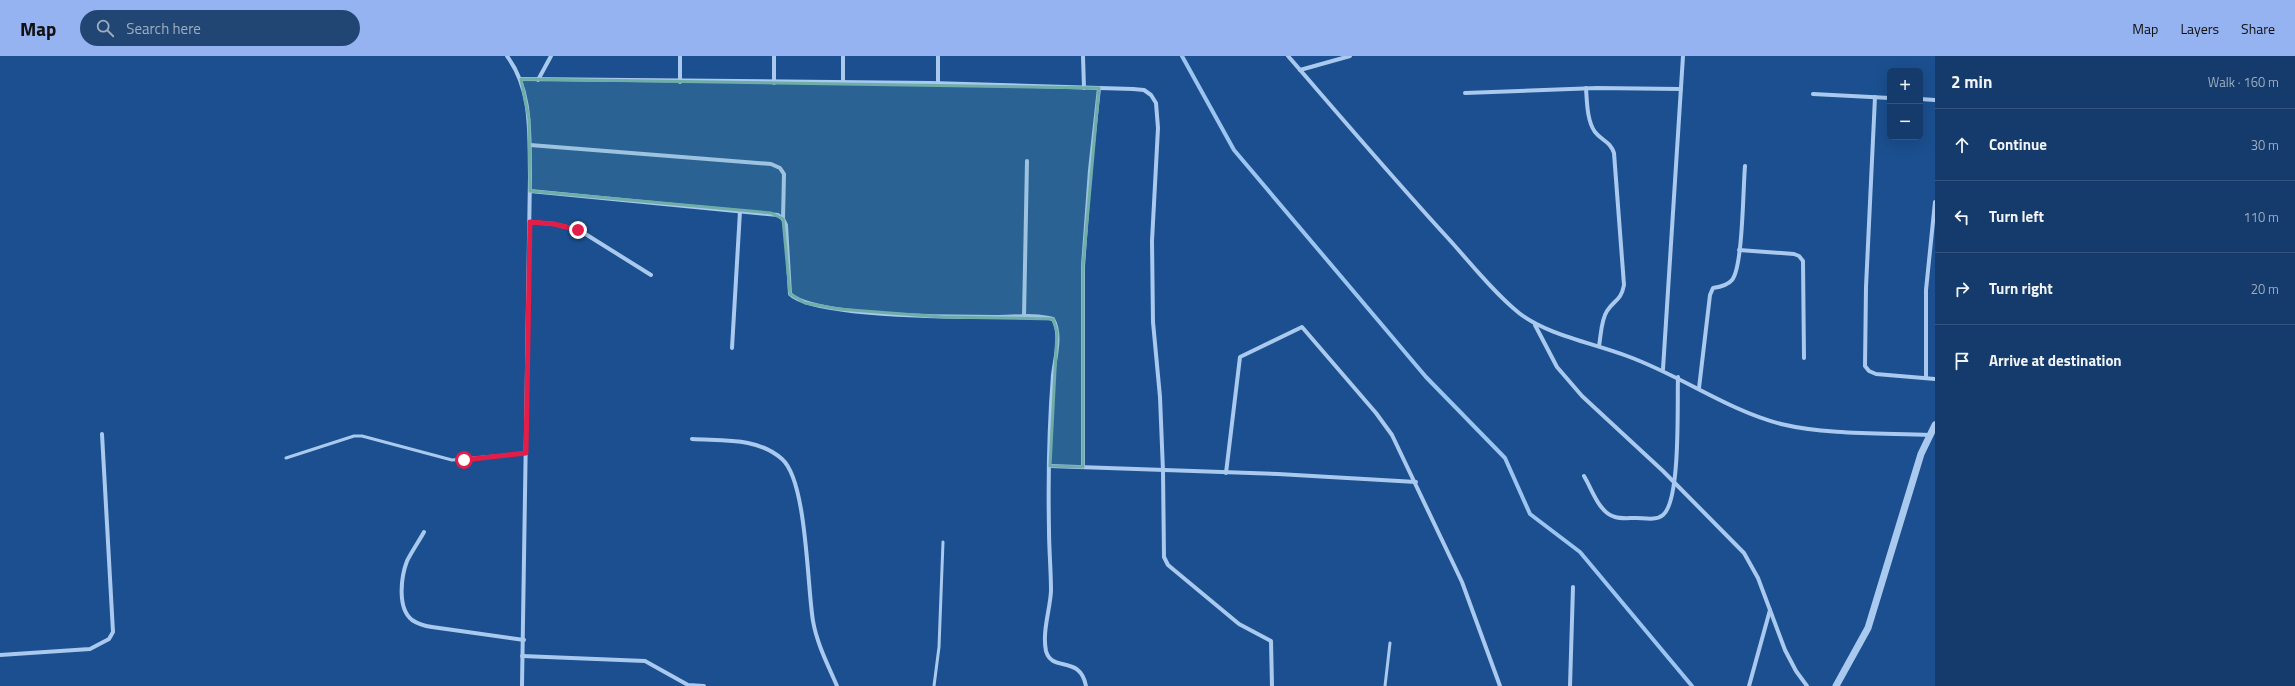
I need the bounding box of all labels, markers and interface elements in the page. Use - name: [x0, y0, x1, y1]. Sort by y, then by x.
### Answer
- search box: [80, 10, 360, 46]
- text: Map: [20, 14, 56, 43]
- icon: search: [94, 17, 116, 39]
- text: Search here: [126, 17, 201, 40]
- text: Map: [2132, 18, 2158, 39]
- text: Layers: [2180, 18, 2219, 39]
- text: Share: [2241, 18, 2275, 39]
- map controls: [1887, 68, 1923, 140]
- button: +: [1887, 68, 1923, 104]
- text: 2 min: [1951, 69, 1992, 95]
- text: Walk · 160 m: [2208, 72, 2279, 92]
- button: −: [1887, 104, 1923, 140]
- text: Continue: [1989, 133, 2047, 156]
- icon: ahead: [1951, 134, 1973, 156]
- text: 30 m: [2251, 135, 2279, 155]
- text: Turn left: [1989, 205, 2044, 228]
- icon: left: [1951, 206, 1973, 228]
- text: 110 m: [2243, 207, 2279, 227]
- route end: [569, 221, 587, 239]
- text: Turn right: [1989, 277, 2053, 300]
- icon: right: [1951, 278, 1973, 300]
- text: 20 m: [2251, 279, 2279, 299]
- text: Arrive at destination: [1989, 349, 2122, 372]
- icon: arrive: [1951, 350, 1973, 372]
- route start: [455, 451, 473, 469]

